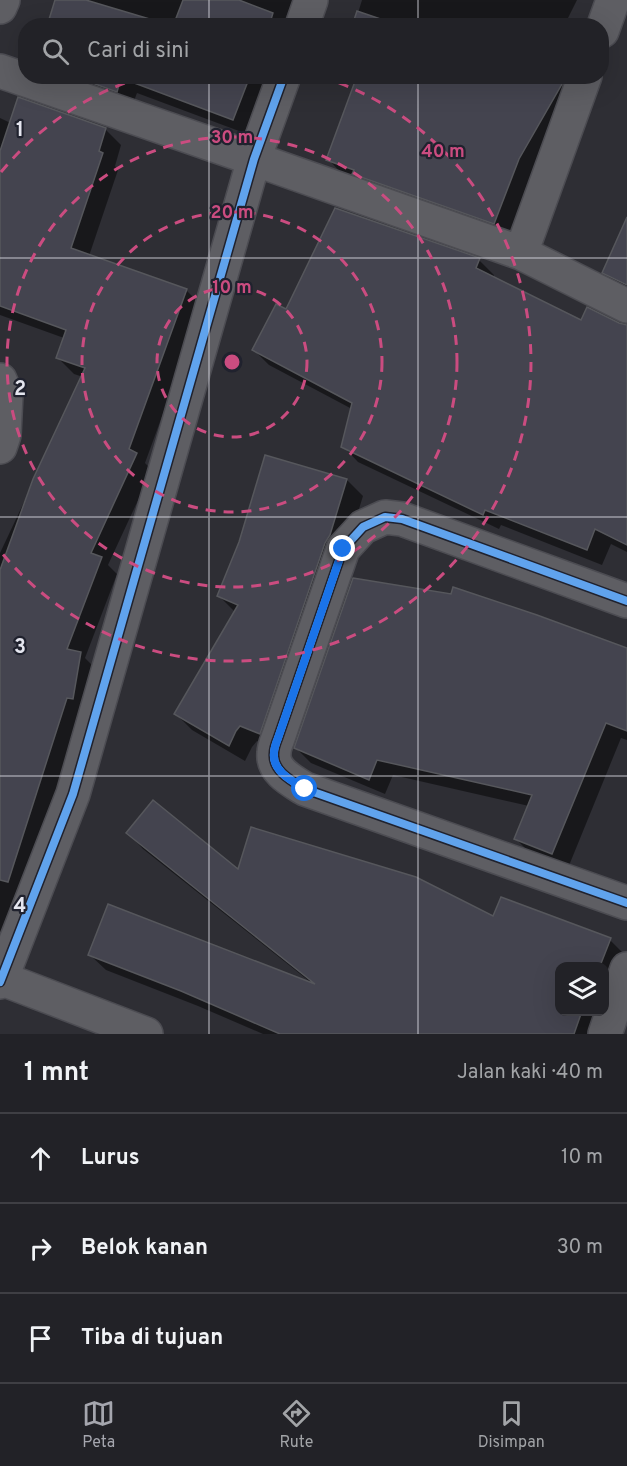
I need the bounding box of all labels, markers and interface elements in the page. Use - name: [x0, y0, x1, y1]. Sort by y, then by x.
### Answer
- search box: [18, 18, 609, 84]
- icon: search: [39, 35, 72, 68]
- text: Cari di sini: [87, 38, 189, 65]
- text: 1: [16, 118, 24, 144]
- text: 30 m: [211, 127, 253, 150]
- text: 40 m: [421, 141, 465, 164]
- text: 20 m: [210, 202, 254, 225]
- text: 10 m: [212, 277, 252, 300]
- centre of rings: [222, 352, 242, 372]
- text: 2: [14, 377, 26, 403]
- route end: [329, 535, 355, 561]
- text: 3: [14, 635, 26, 661]
- route start: [291, 775, 317, 801]
- text: 4: [14, 894, 26, 920]
- map controls: [555, 962, 609, 1016]
- button: layers: [555, 962, 609, 1016]
- text: 1 mnt: [24, 1057, 89, 1090]
- text: Jalan kaki · 40 m: [457, 1060, 603, 1086]
- icon: ahead: [24, 1142, 57, 1175]
- text: Lurus: [81, 1145, 140, 1172]
- text: 10 m: [561, 1145, 603, 1171]
- icon: right: [24, 1232, 57, 1265]
- text: Belok kanan: [81, 1235, 208, 1262]
- text: 30 m: [557, 1235, 603, 1261]
- icon: arrive: [24, 1322, 57, 1355]
- text: Tiba di tujuan: [81, 1325, 223, 1352]
- tab: Peta: [82, 1397, 115, 1453]
- tab: Rute: [279, 1397, 313, 1453]
- tab: Disimpan: [478, 1397, 545, 1453]

